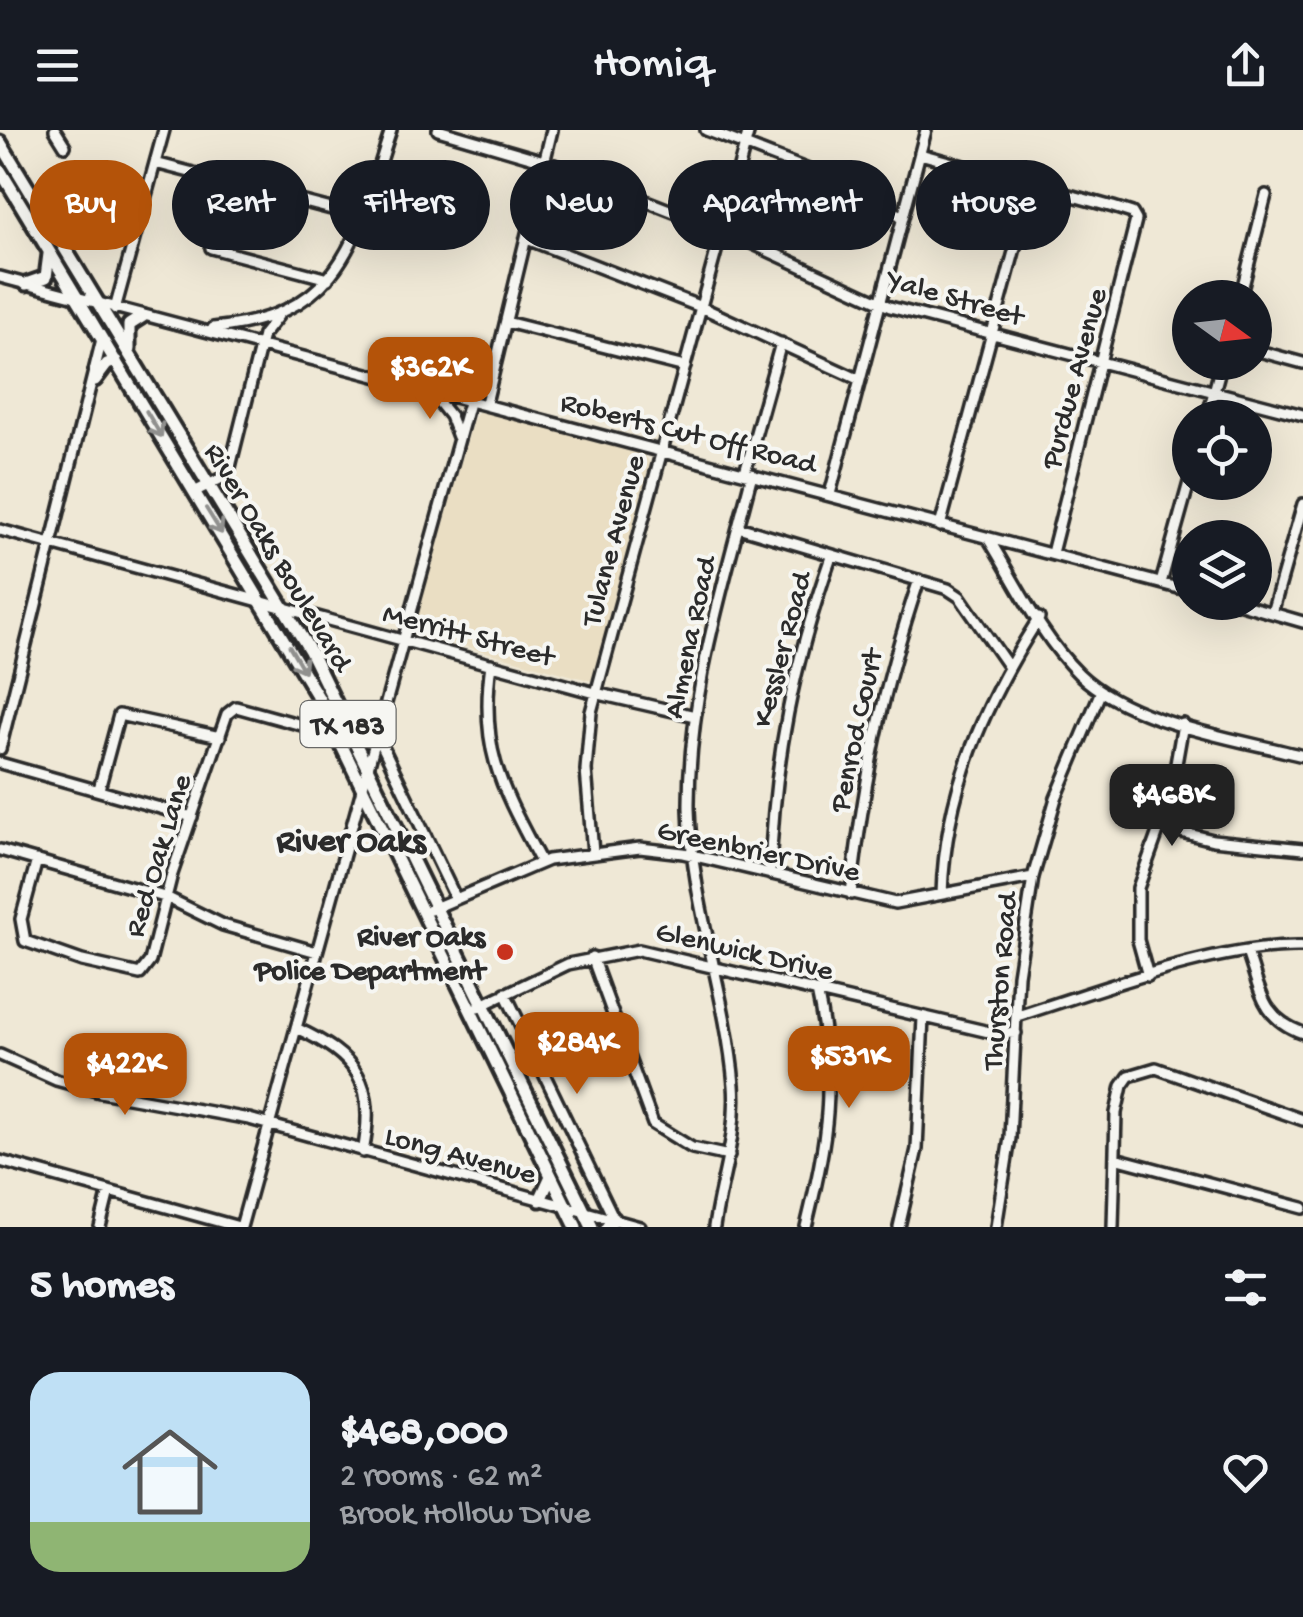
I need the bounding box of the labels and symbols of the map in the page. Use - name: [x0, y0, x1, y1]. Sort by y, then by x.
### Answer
- street label: Yale Street: [880, 263, 1029, 337]
- north arrow: [1172, 280, 1272, 380]
- street label: Purdue Avenue: [1035, 284, 1117, 474]
- pin: $362K: [360, 337, 500, 422]
- street label: Roberts Cut Off Road: [556, 387, 822, 485]
- one-way arrow: [144, 409, 164, 438]
- street label: River Oaks Boulevard: [194, 438, 359, 681]
- street label: Tulane Avenue: [575, 451, 655, 633]
- one-way arrow: [204, 506, 224, 535]
- street label: Almena Road: [658, 551, 727, 722]
- street label: Kessler Road: [747, 566, 823, 732]
- street label: Merritt Street: [378, 598, 560, 678]
- street label: Penrod Court: [824, 643, 893, 817]
- one-way arrow: [287, 644, 307, 673]
- road number: TX 183: [300, 701, 396, 747]
- pin: $468K: [1102, 764, 1242, 849]
- street label: Red Oak Lane: [119, 770, 202, 942]
- street label: Greenbrier Drive: [654, 815, 863, 892]
- district label: River Oaks: [276, 823, 428, 864]
- street label: Thurston Road: [977, 889, 1028, 1074]
- street label: Glenwick Drive: [652, 916, 837, 991]
- place label: River Oaks Police Department: [252, 922, 488, 991]
- marker: River Oaks Police Department: [494, 941, 516, 963]
- pin: $284K: [507, 1012, 647, 1097]
- pin: $531K: [779, 1026, 919, 1111]
- pin: $422K: [55, 1033, 195, 1118]
- street label: Long Avenue: [380, 1120, 540, 1194]

